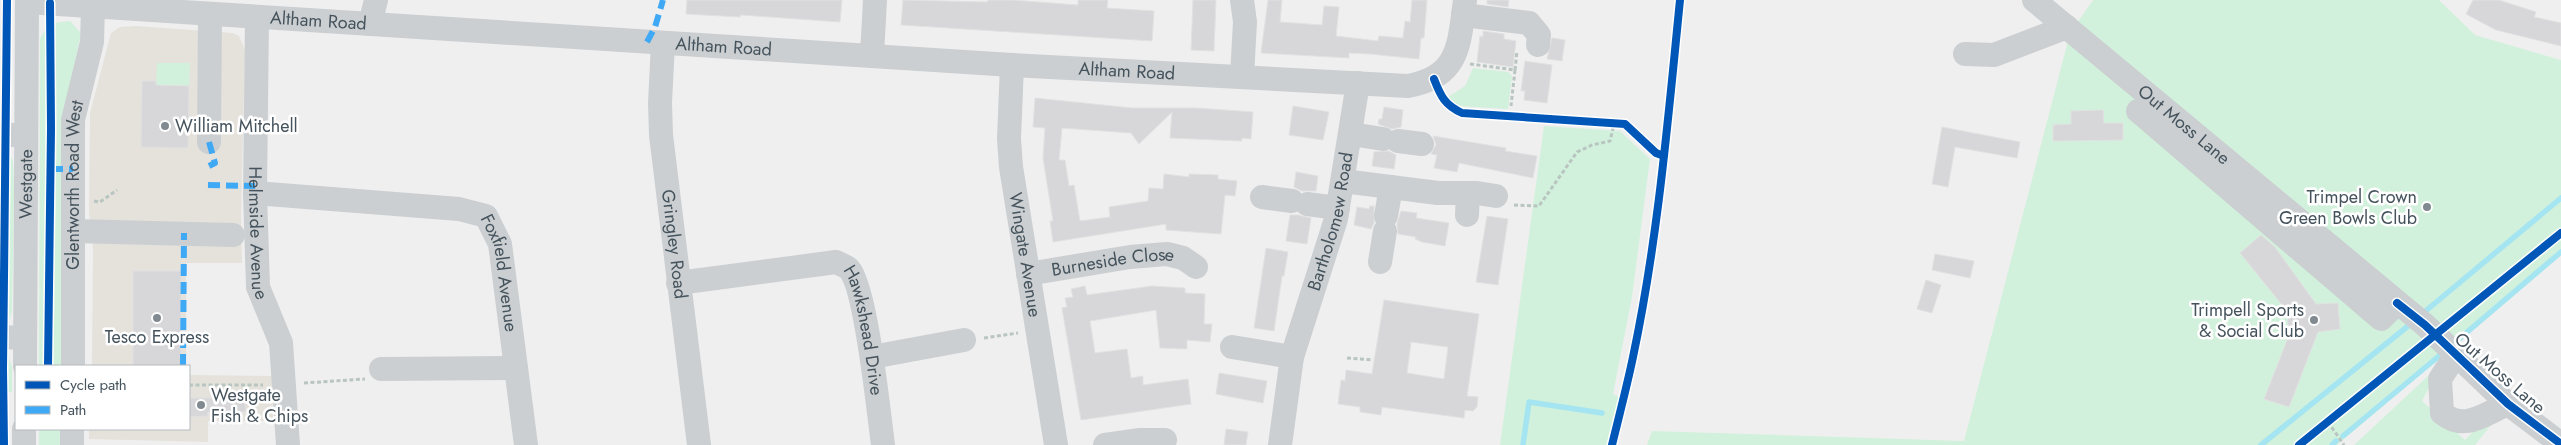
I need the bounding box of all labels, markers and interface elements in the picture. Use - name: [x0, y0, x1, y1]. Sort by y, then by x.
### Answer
- street label: Altham Road: [269, 5, 368, 37]
- street label: Altham Road: [674, 30, 773, 63]
- street label: Altham Road: [1078, 56, 1176, 87]
- street label: Out Moss Lane: [2132, 78, 2236, 171]
- street label: Glentworth Road West: [60, 97, 91, 270]
- place label: William Mitchell: [175, 113, 298, 139]
- marker: William Mitchell: [159, 120, 171, 132]
- street label: Westgate: [13, 149, 39, 219]
- street label: Bartholomew Road: [1301, 150, 1360, 294]
- street label: Helmside Avenue: [242, 166, 275, 304]
- place label: Trimpel Crown Green Bowls Club: [2279, 184, 2417, 231]
- street label: Gringley Road: [655, 188, 694, 300]
- street label: Wingate Avenue: [1002, 190, 1048, 319]
- marker: Trimpel Crown Green Bowls Club: [2421, 201, 2433, 213]
- street label: Foxfield Avenue: [474, 209, 524, 333]
- street label: Burneside Close: [1049, 241, 1177, 283]
- street label: Hawkshead Drive: [837, 260, 890, 397]
- place label: Trimpell Sports & Social Club: [2191, 297, 2304, 344]
- marker: Tesco Express: [151, 312, 163, 324]
- marker: Trimpell Sports & Social Club: [2308, 314, 2320, 326]
- place label: Tesco Express: [105, 324, 209, 350]
- street label: Out Moss Lane: [2449, 326, 2551, 420]
- legend: [15, 365, 190, 430]
- text: Cycle path: [60, 374, 127, 396]
- place label: Westgate Fish & Chips: [211, 382, 308, 429]
- text: Path: [60, 399, 86, 421]
- marker: Westgate Fish & Chips: [195, 399, 207, 411]

